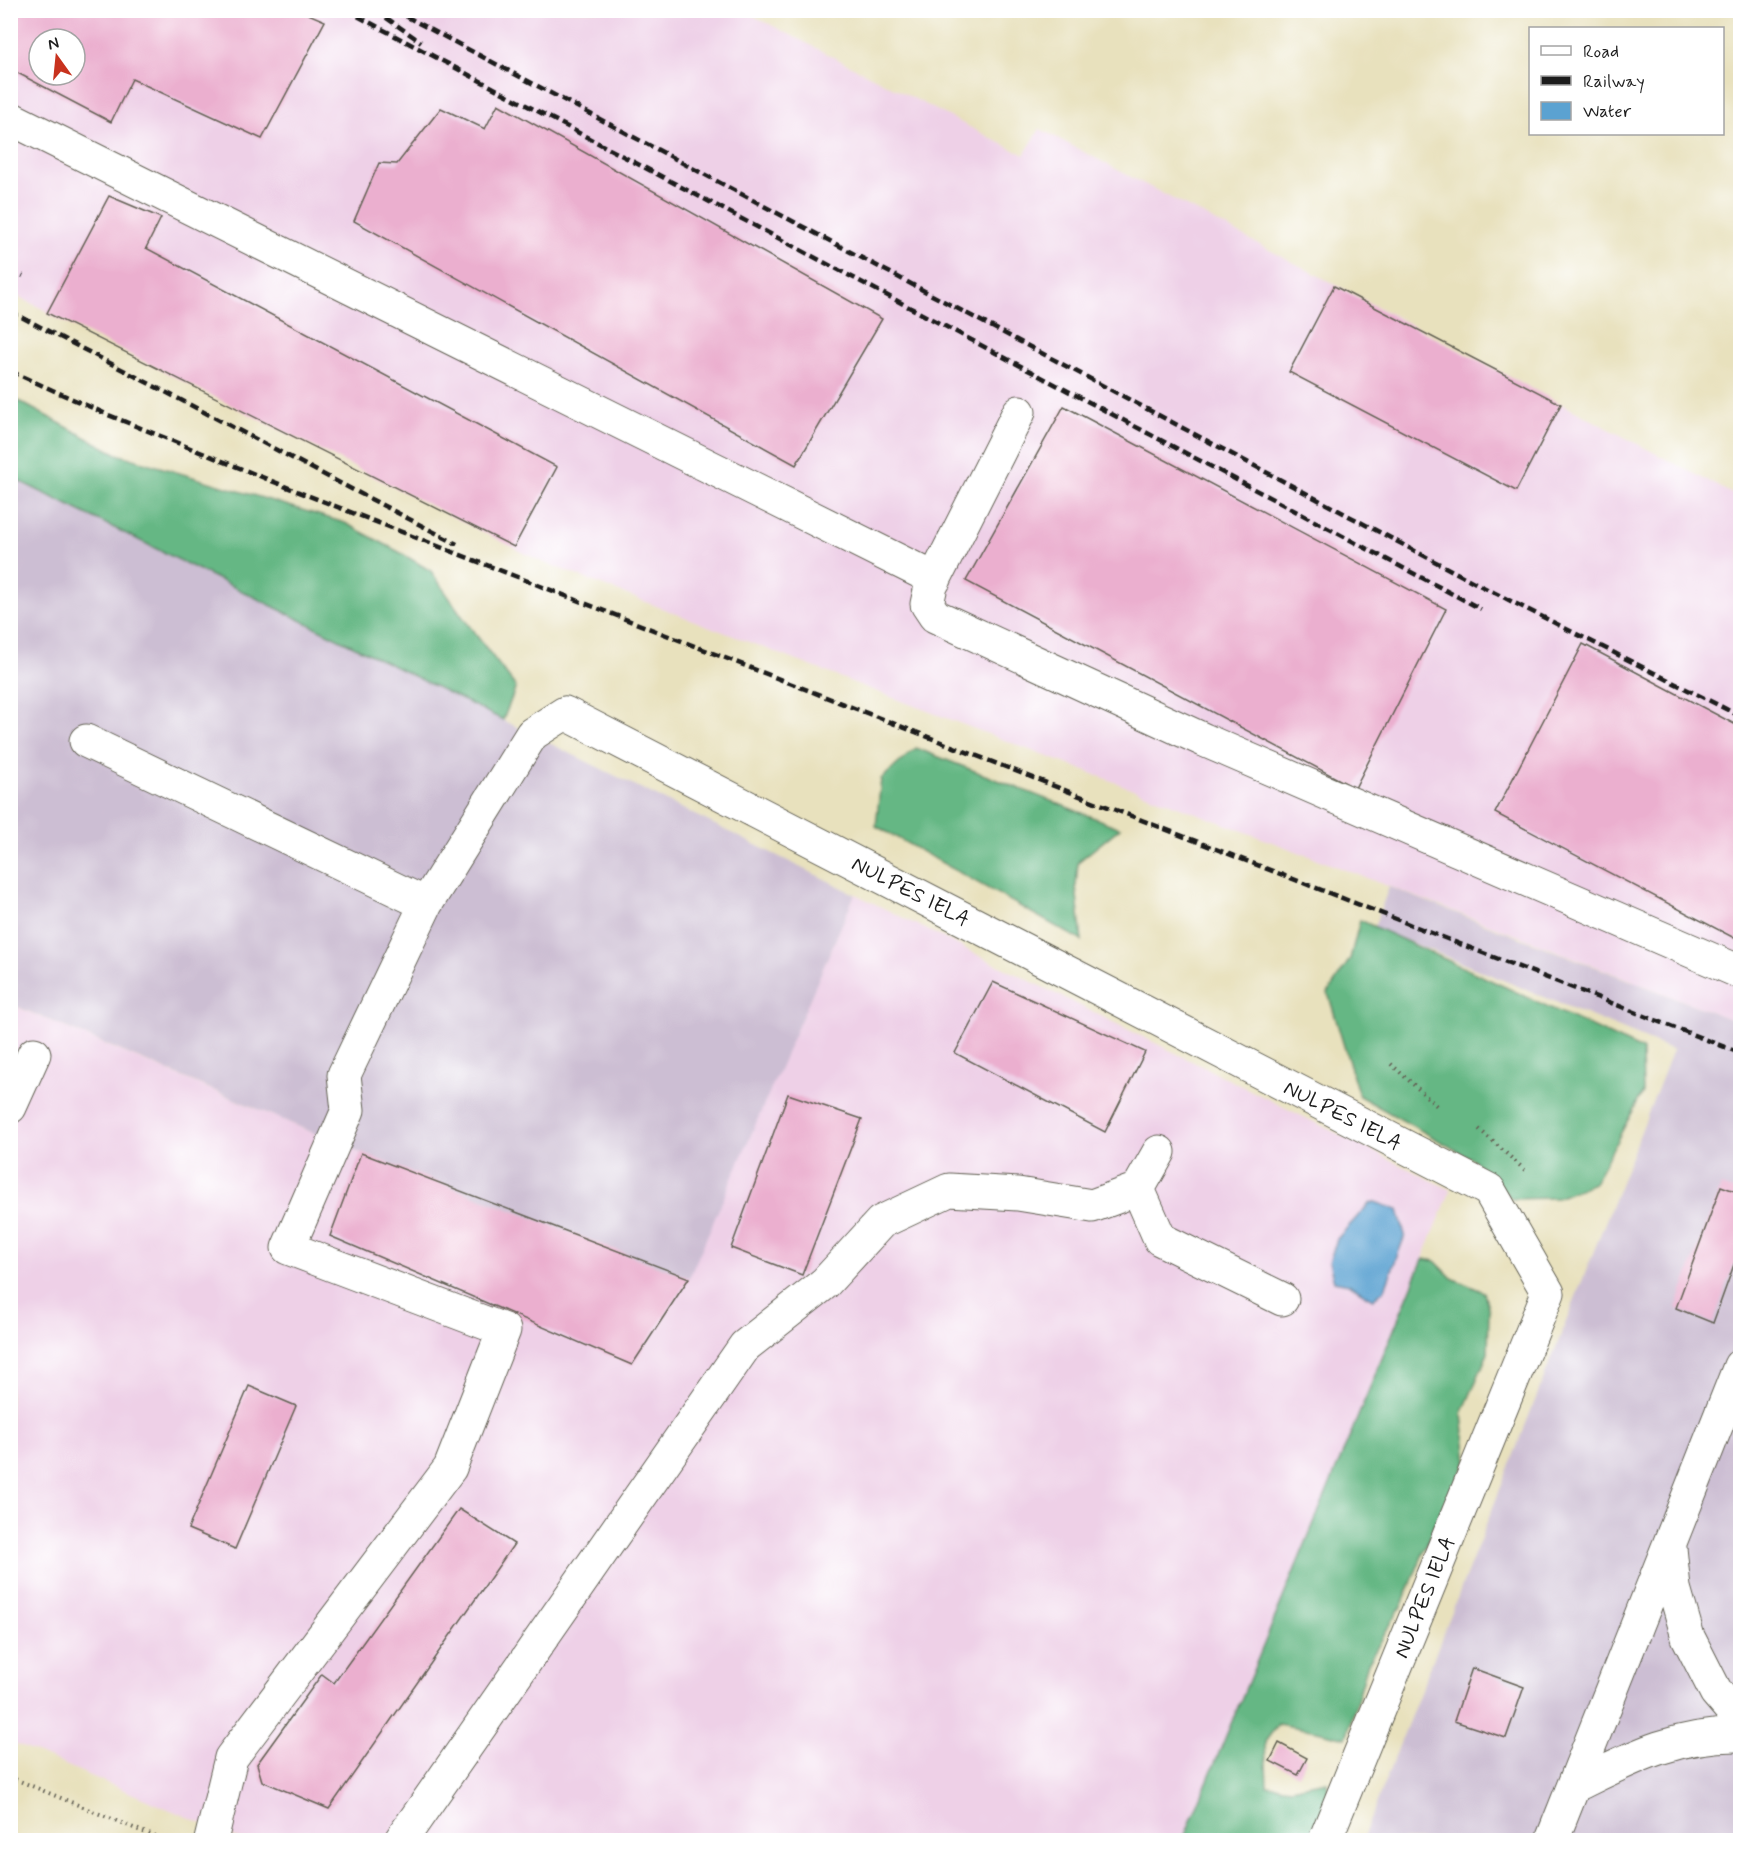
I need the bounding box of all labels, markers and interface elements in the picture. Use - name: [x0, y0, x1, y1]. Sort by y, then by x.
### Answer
- north arrow: [27, 27, 87, 87]
- legend: [1529, 27, 1724, 135]
- text: N: [46, 32, 61, 55]
- text: Road: [1583, 40, 1619, 64]
- text: Railway: [1583, 70, 1645, 94]
- text: Water: [1583, 100, 1632, 124]
- street label: NULPES IELA: [847, 850, 975, 934]
- street label: NULPES IELA: [1279, 1074, 1407, 1158]
- street label: NULPES IELA: [1388, 1532, 1462, 1663]

